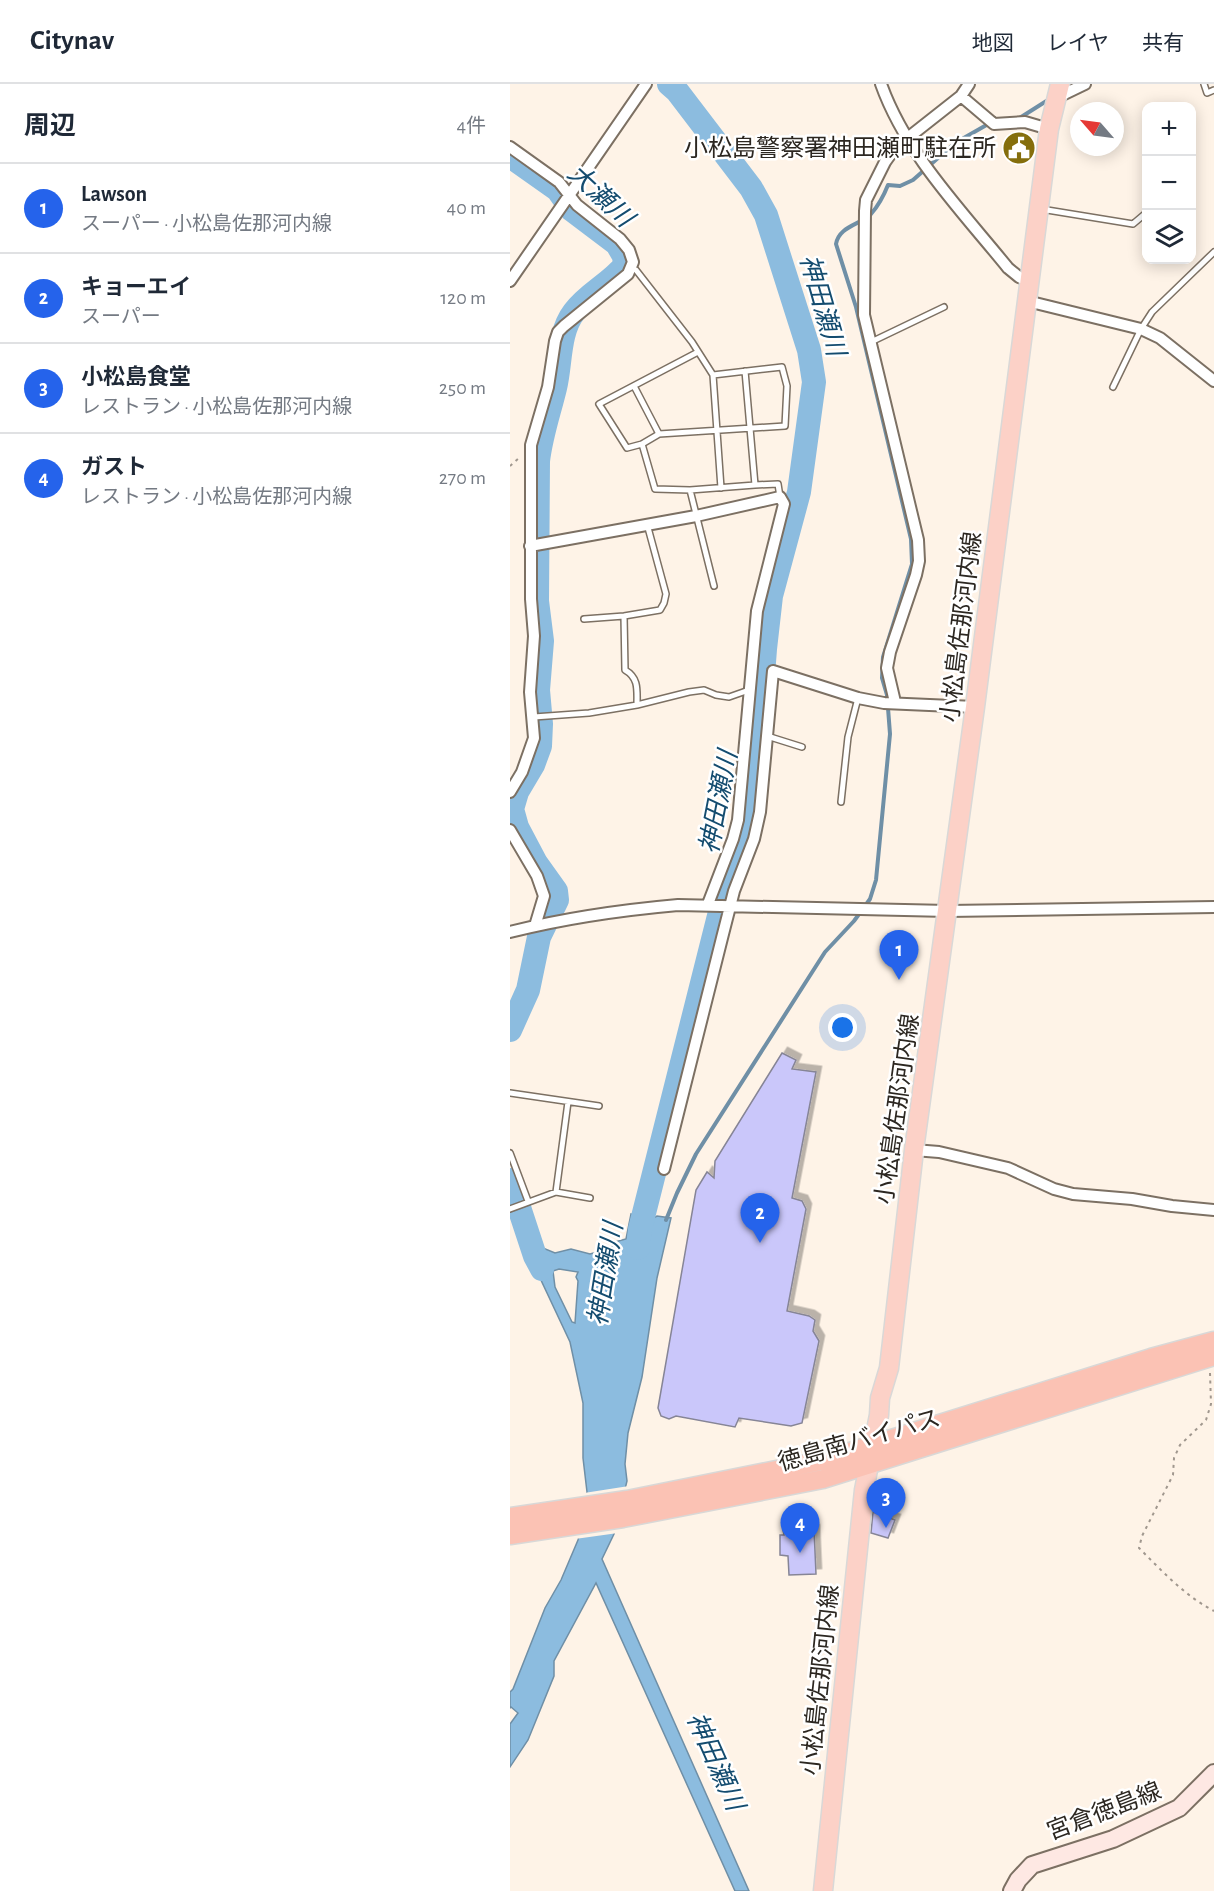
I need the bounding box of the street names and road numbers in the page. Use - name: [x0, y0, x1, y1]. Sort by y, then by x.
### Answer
- street label: 小松島佐那河内線: [936, 530, 986, 724]
- street label: 小松島佐那河内線: [871, 1012, 923, 1206]
- street label: 徳島南バイパス: [775, 1404, 943, 1476]
- street label: 小松島佐那河内線: [797, 1583, 843, 1777]
- street label: 宮倉徳島線: [1043, 1777, 1165, 1845]

